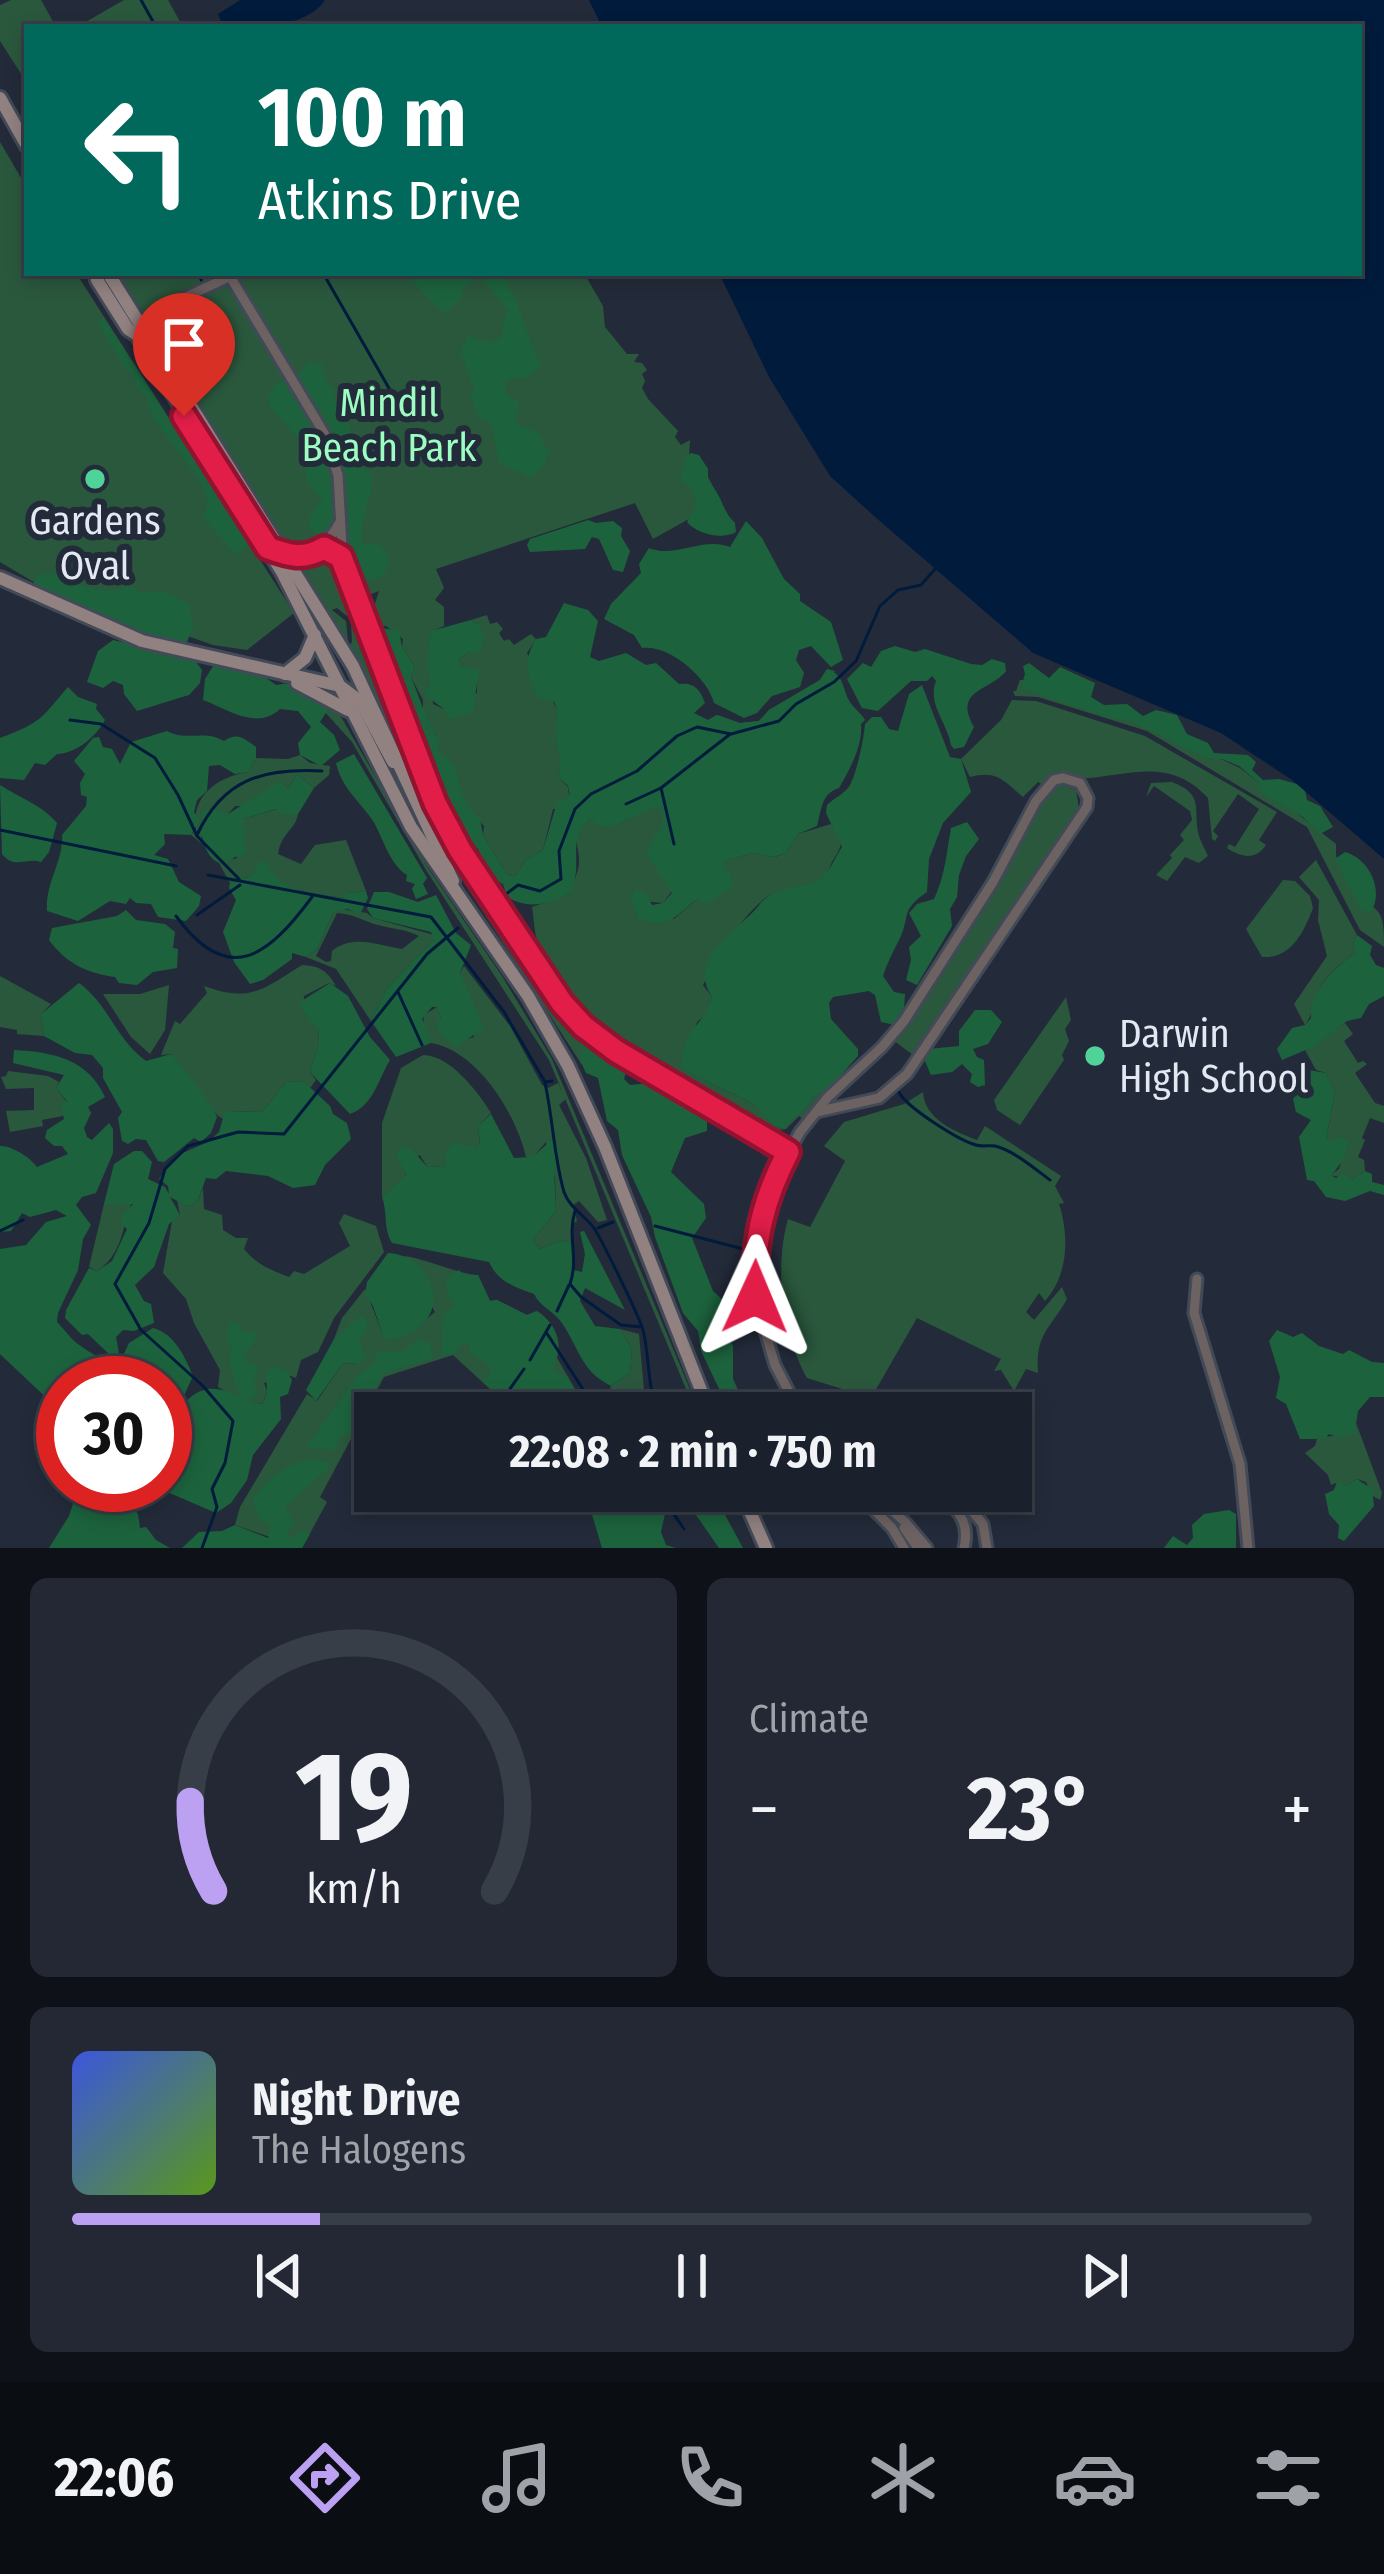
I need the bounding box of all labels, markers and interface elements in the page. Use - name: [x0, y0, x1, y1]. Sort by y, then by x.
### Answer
- text: 100 m: [258, 67, 467, 168]
- icon: left: [60, 72, 216, 228]
- text: Atkins Drive: [258, 169, 521, 233]
- pin: [133, 293, 235, 416]
- icon: arrive: [151, 311, 217, 377]
- park label: Mindil Beach Park: [301, 380, 477, 471]
- marker: Gardens Oval: [82, 466, 108, 492]
- place label: Gardens Oval: [29, 498, 161, 589]
- place label: Darwin High School: [1119, 1011, 1308, 1102]
- marker: Darwin High School: [1082, 1043, 1108, 1069]
- position arrow: [692, 1234, 818, 1360]
- speed limit sign: 30: [36, 1356, 192, 1512]
- text: 22:08 · 2 min · 750 m: [509, 1425, 877, 1479]
- text: Climate: [749, 1696, 869, 1742]
- text: 19: [295, 1723, 412, 1873]
- text: 23°: [967, 1755, 1094, 1863]
- text: −: [749, 1770, 779, 1849]
- text: +: [1282, 1770, 1312, 1849]
- text: km/h: [306, 1862, 401, 1913]
- text: Night Drive: [252, 2073, 460, 2127]
- text: The Halogens: [252, 2127, 466, 2173]
- icon: previous: [246, 2243, 312, 2309]
- icon: pause: [659, 2243, 725, 2309]
- icon: next: [1072, 2243, 1138, 2309]
- icon: directions: [283, 2436, 367, 2520]
- icon: music: [475, 2436, 559, 2520]
- icon: phone: [668, 2436, 752, 2520]
- icon: climate: [861, 2436, 945, 2520]
- icon: car: [1053, 2436, 1137, 2520]
- icon: filters: [1246, 2436, 1330, 2520]
- text: 22:06: [54, 2446, 174, 2510]

